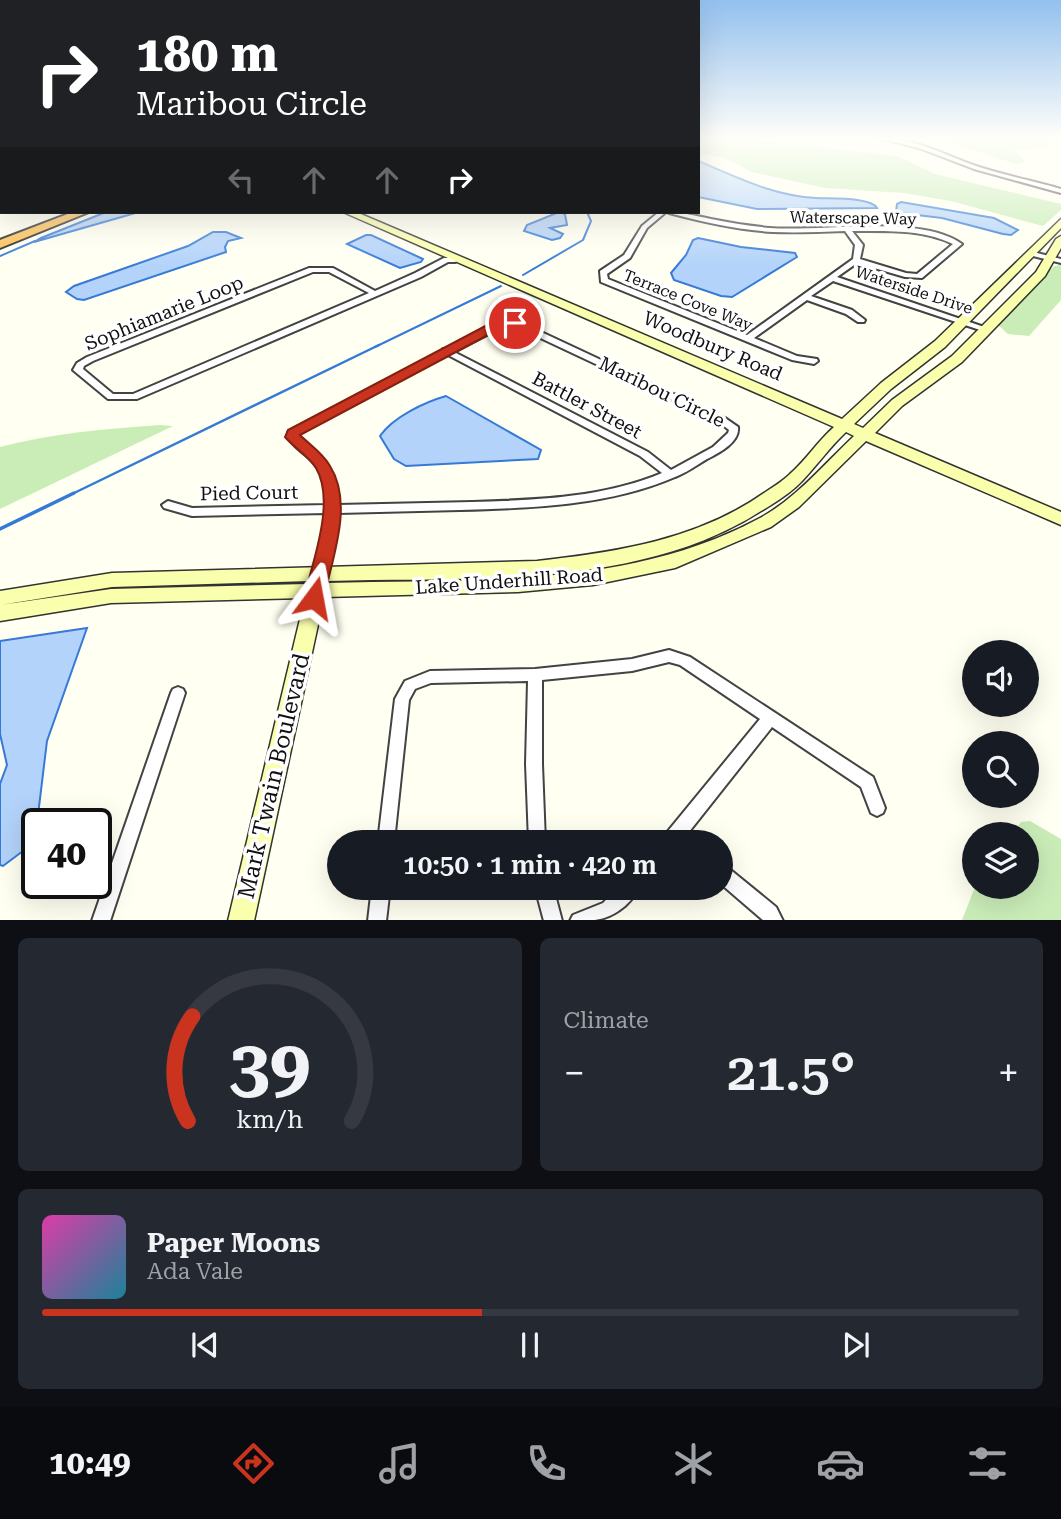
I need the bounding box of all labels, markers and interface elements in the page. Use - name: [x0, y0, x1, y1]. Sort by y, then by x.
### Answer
- text: 180 m: [136, 26, 278, 83]
- icon: right: [21, 28, 112, 119]
- text: Maribou Circle: [136, 85, 367, 123]
- icon: left: [222, 161, 260, 199]
- icon: ahead: [295, 161, 333, 199]
- icon: ahead: [368, 161, 406, 199]
- icon: right: [441, 161, 479, 199]
- street label: Waterscape Way: [789, 207, 917, 229]
- street label: Waterside Drive: [853, 262, 976, 318]
- street label: Terrace Cove Way: [621, 265, 756, 335]
- street label: Sophiamarie Loop: [81, 271, 247, 355]
- pin: [485, 293, 545, 353]
- icon: arrive: [496, 304, 534, 342]
- street label: Woodbury Road: [640, 306, 786, 386]
- street label: Maribou Circle: [595, 352, 729, 432]
- street label: Battler Street: [528, 367, 646, 443]
- street label: Pied Court: [200, 481, 298, 505]
- position arrow: [277, 561, 351, 635]
- street label: Lake Underhill Road: [414, 563, 604, 599]
- map controls: [962, 640, 1039, 899]
- button: sound: [962, 640, 1039, 717]
- street label: Mark Twain Boulevard: [233, 650, 315, 901]
- button: search: [962, 731, 1039, 808]
- speed limit sign: 40: [21, 808, 112, 899]
- button: layers: [962, 822, 1039, 899]
- text: 10:50 · 1 min · 420 m: [403, 850, 657, 880]
- text: Climate: [564, 1007, 649, 1034]
- text: 39: [229, 1024, 311, 1109]
- text: 21.5°: [727, 1042, 855, 1103]
- text: −: [564, 1051, 585, 1095]
- text: +: [998, 1051, 1019, 1095]
- text: km/h: [236, 1104, 303, 1133]
- text: Paper Moons: [147, 1228, 320, 1258]
- text: Ada Vale: [147, 1258, 243, 1285]
- icon: previous: [186, 1326, 224, 1364]
- icon: pause: [511, 1326, 549, 1364]
- icon: next: [837, 1326, 875, 1364]
- icon: directions: [229, 1439, 278, 1488]
- icon: music: [375, 1439, 424, 1488]
- icon: phone: [522, 1439, 571, 1488]
- icon: climate: [669, 1439, 718, 1488]
- icon: car: [816, 1439, 865, 1488]
- icon: filters: [963, 1439, 1012, 1488]
- text: 10:49: [49, 1444, 131, 1482]

